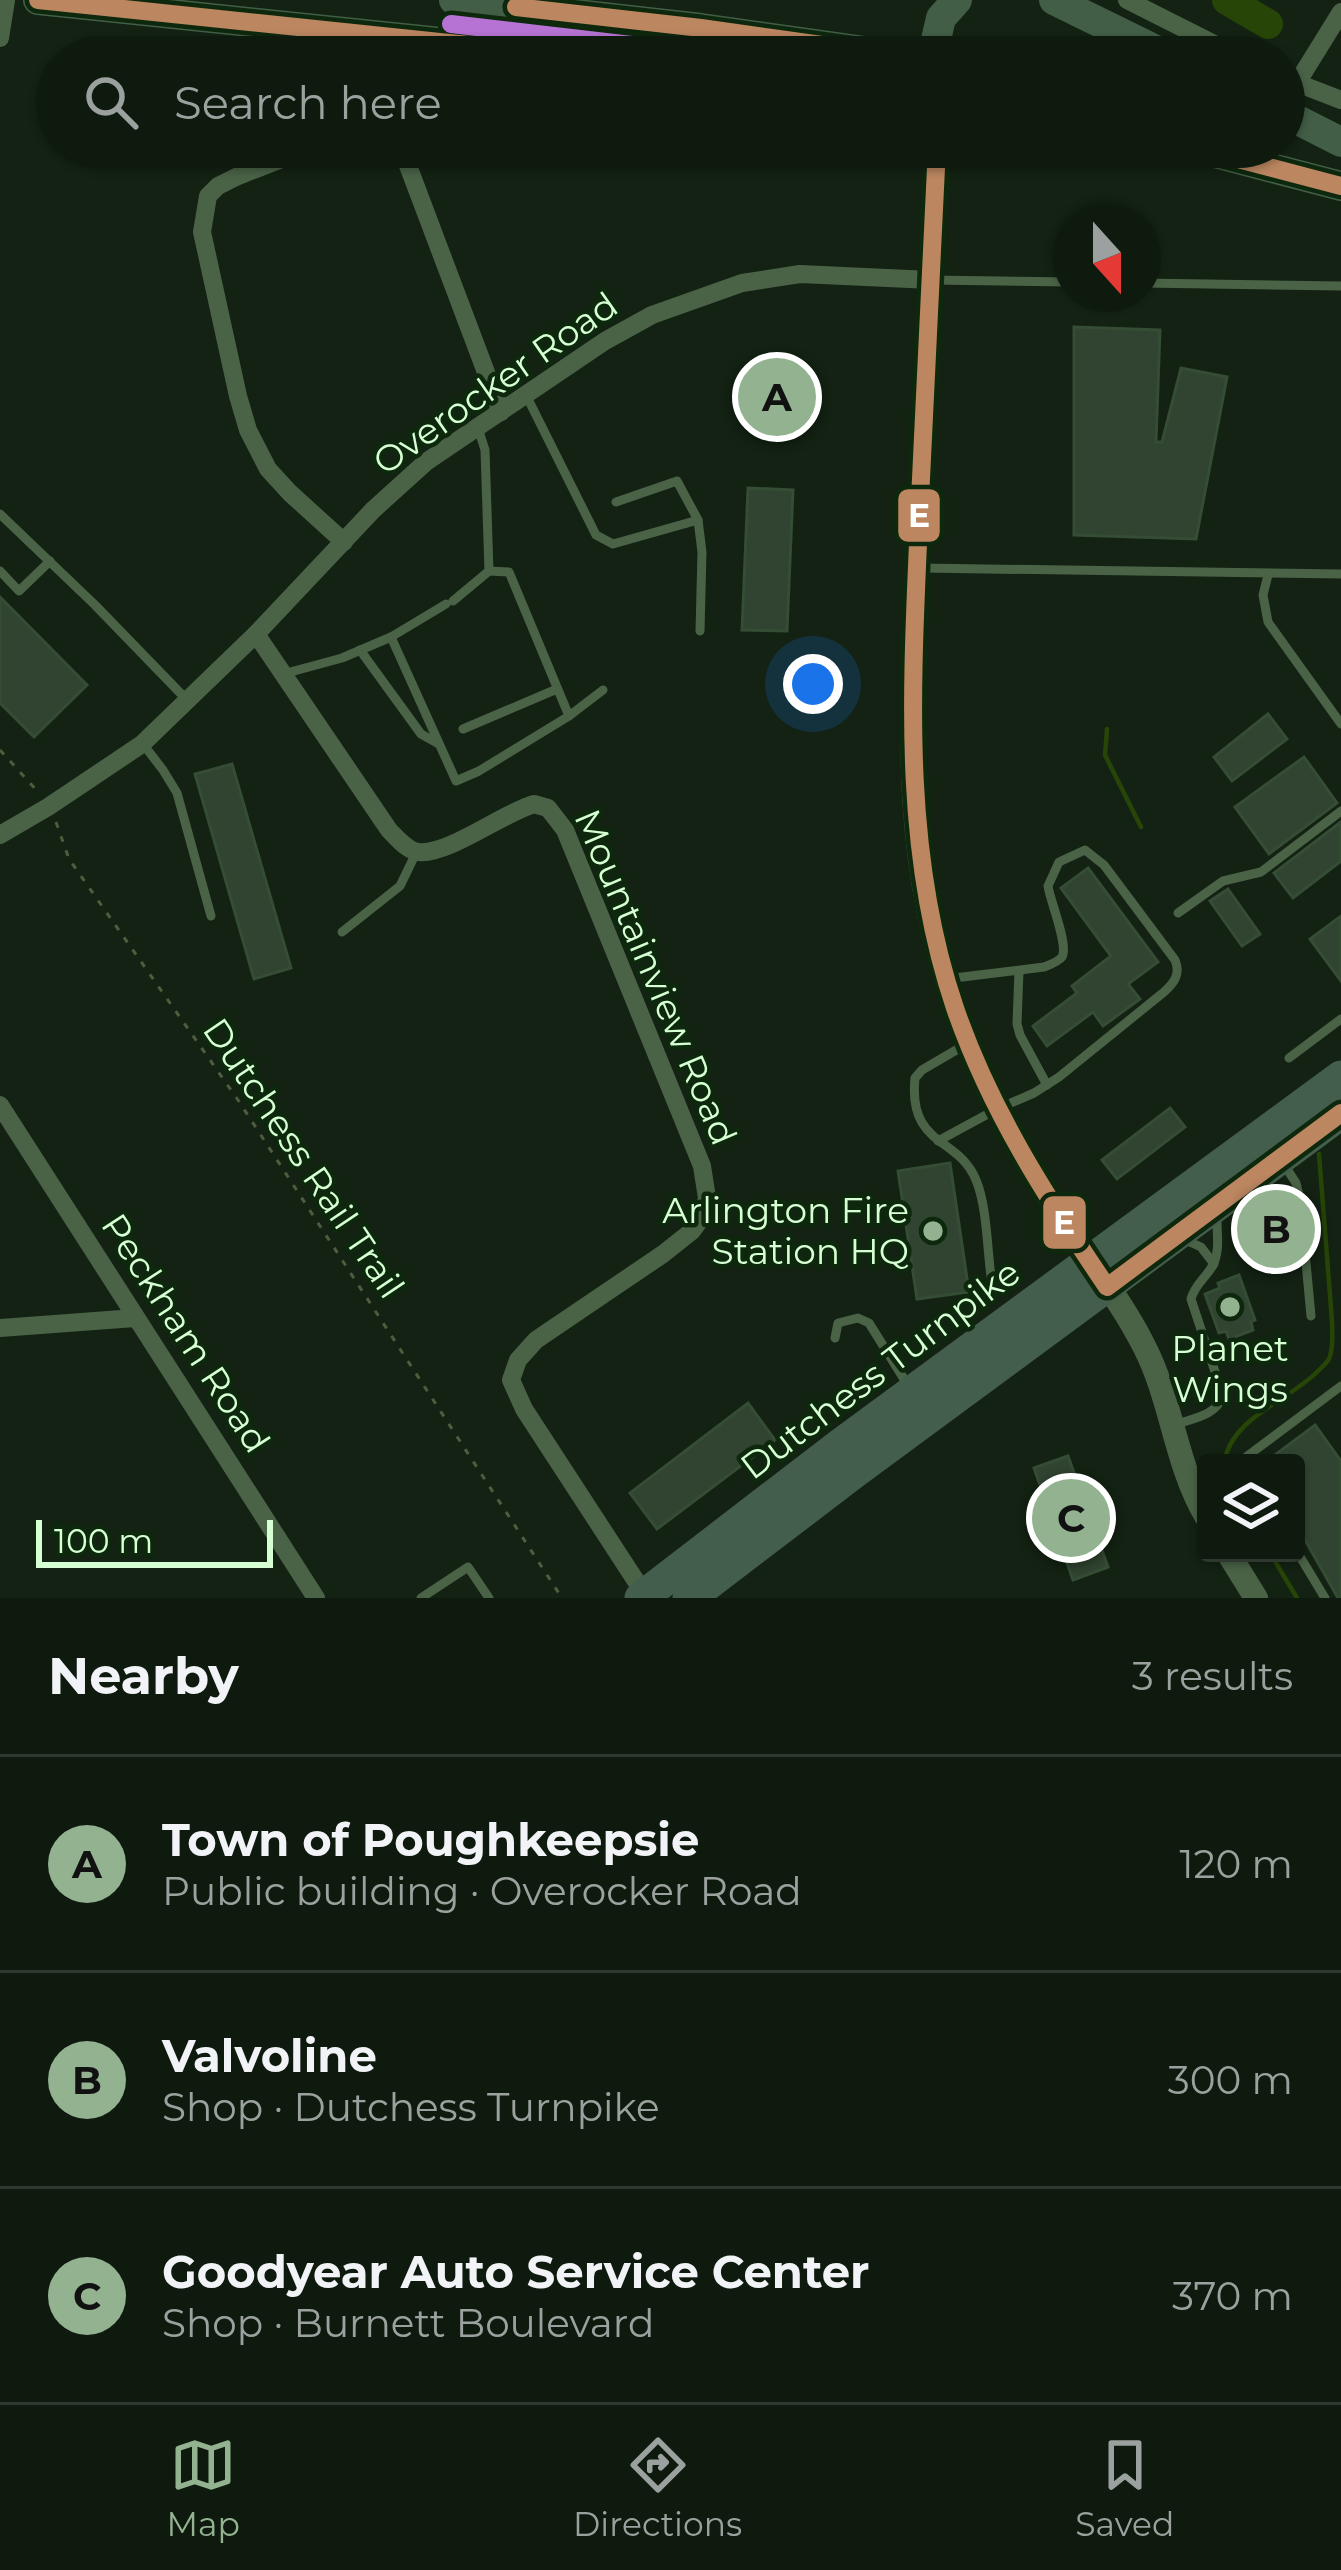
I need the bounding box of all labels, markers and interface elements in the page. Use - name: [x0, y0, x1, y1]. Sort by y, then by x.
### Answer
- search box: [36, 36, 1305, 168]
- icon: search: [78, 69, 144, 135]
- text: Search here: [174, 75, 442, 130]
- north arrow: [1053, 204, 1161, 312]
- street label: Overocker Road: [364, 282, 626, 484]
- pin: A: [738, 352, 816, 442]
- line badge: E: [896, 487, 942, 544]
- text: E: [908, 495, 930, 535]
- your location: [783, 654, 843, 714]
- street label: Mountainview Road: [565, 803, 747, 1151]
- street label: Dutchess Rail Trail: [194, 1010, 414, 1306]
- pin: B: [1237, 1184, 1315, 1274]
- place label: Arlington Fire Station HQ: [662, 1188, 909, 1273]
- line badge: E: [1041, 1194, 1088, 1251]
- text: E: [1053, 1202, 1075, 1242]
- street label: Peckham Road: [92, 1205, 280, 1461]
- marker: Arlington Fire Station HQ: [920, 1218, 946, 1244]
- street label: Dutchess Turnpike: [732, 1250, 1028, 1488]
- marker: Planet Wings: [1217, 1294, 1243, 1320]
- place label: Planet Wings: [1171, 1326, 1289, 1411]
- map controls: [1197, 1454, 1305, 1562]
- button: layers: [1197, 1454, 1305, 1562]
- pin: C: [1032, 1473, 1110, 1563]
- scale bar: [36, 1514, 273, 1567]
- text: 100 m: [54, 1521, 153, 1561]
- text: Nearby: [48, 1645, 239, 1707]
- text: 3 results: [1132, 1652, 1293, 1700]
- text: Town of Poughkeepsie: [162, 1812, 699, 1867]
- text: A: [72, 1840, 102, 1888]
- text: 120 m: [1179, 1840, 1293, 1888]
- text: Public building · Overocker Road: [162, 1867, 802, 1915]
- text: Valvoline: [162, 2028, 377, 2083]
- text: B: [72, 2056, 102, 2104]
- text: 300 m: [1168, 2056, 1293, 2104]
- text: Shop · Dutchess Turnpike: [162, 2083, 660, 2131]
- text: Goodyear Auto Service Center: [162, 2244, 870, 2299]
- text: C: [73, 2272, 101, 2320]
- text: 370 m: [1172, 2272, 1293, 2320]
- text: Shop · Burnett Boulevard: [162, 2299, 654, 2347]
- tab: Map: [167, 2432, 240, 2544]
- tab: Directions: [573, 2432, 742, 2544]
- tab: Saved: [1075, 2432, 1174, 2544]

